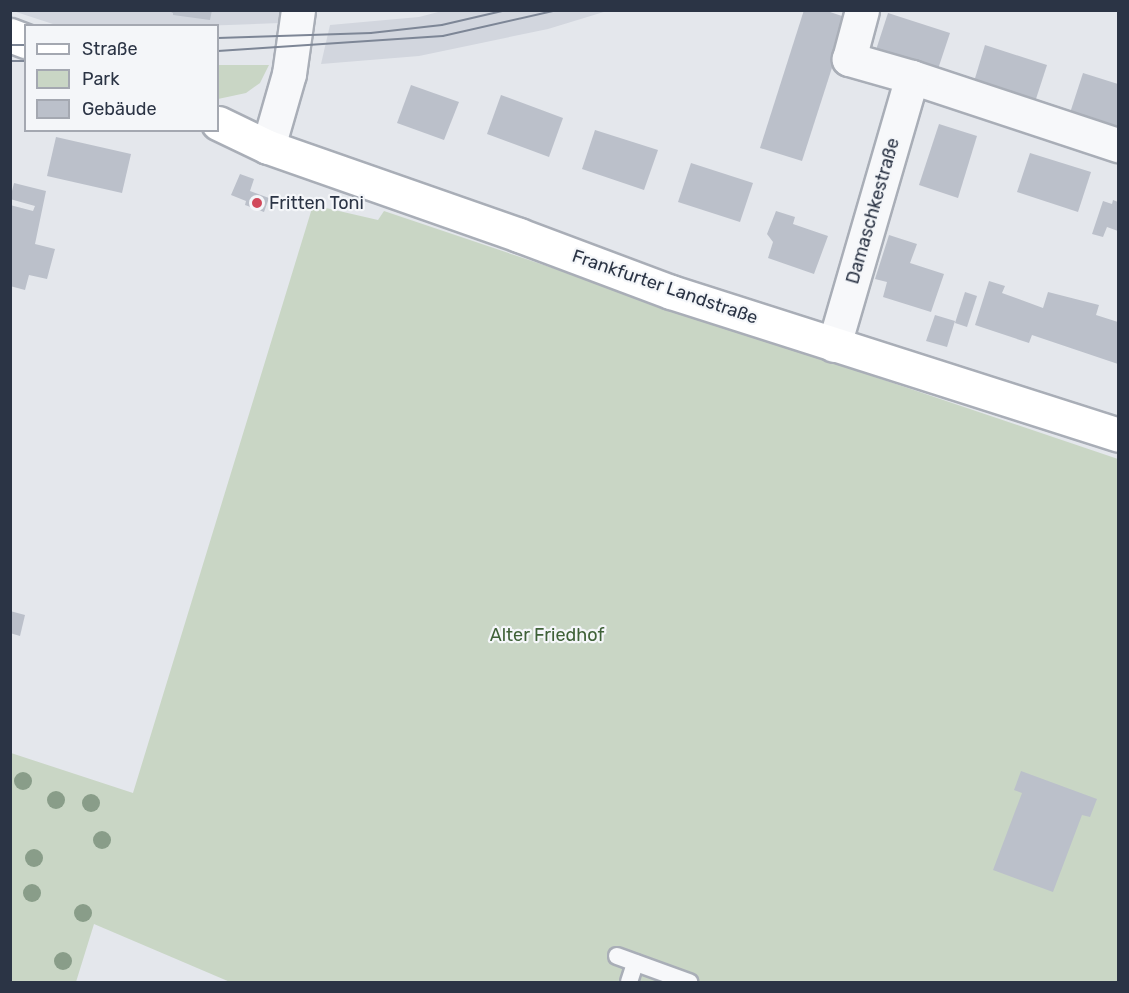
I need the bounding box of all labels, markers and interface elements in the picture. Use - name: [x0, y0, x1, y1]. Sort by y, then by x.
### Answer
- legend: [24, 24, 219, 132]
- text: Straße: [82, 38, 138, 60]
- text: Park: [82, 68, 119, 90]
- text: Gebäude: [82, 98, 157, 120]
- street label: Damaschkestraße: [842, 136, 904, 286]
- place label: Fritten Toni: [269, 192, 364, 214]
- marker: Fritten Toni: [250, 196, 264, 210]
- street label: Frankfurter Landstraße: [569, 245, 761, 329]
- park label: Alter Friedhof: [489, 624, 605, 646]

